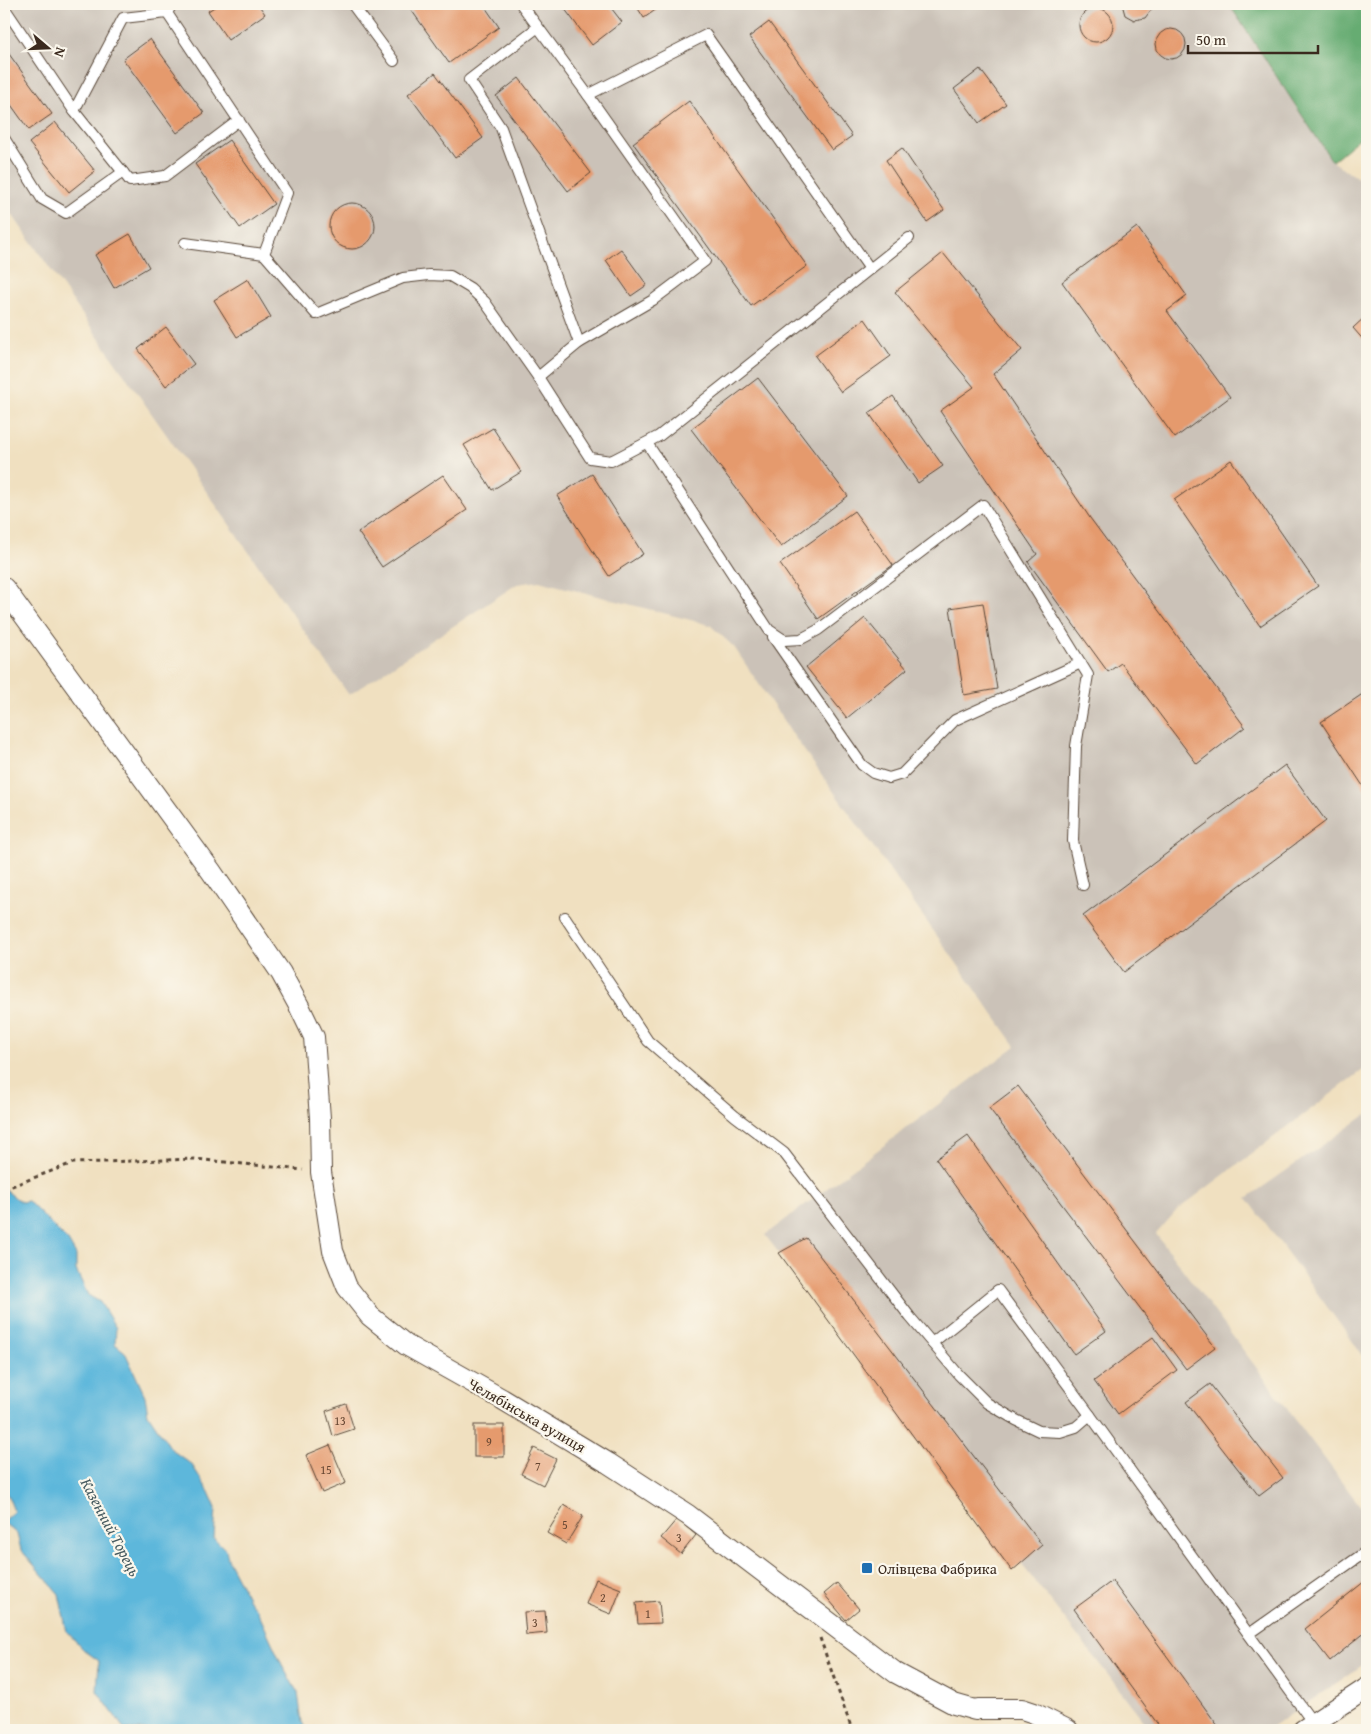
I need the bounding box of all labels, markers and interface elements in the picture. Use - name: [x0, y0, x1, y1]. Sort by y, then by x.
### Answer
- north arrow: [22, 22, 72, 72]
- scale bar: [1188, 22, 1318, 54]
- text: 50 m: [1196, 29, 1227, 50]
- text: N: [49, 45, 71, 61]
- street label: Челябінська вулиця: [464, 1373, 590, 1458]
- house number: 13: [334, 1412, 346, 1429]
- house number: 9: [486, 1433, 492, 1450]
- house number: 7: [535, 1458, 541, 1475]
- house number: 15: [320, 1461, 332, 1478]
- water label: Казенний Торець: [75, 1473, 147, 1581]
- house number: 5: [562, 1516, 568, 1533]
- house number: 3: [676, 1529, 682, 1546]
- place label: Олівцева Фабрика: [878, 1558, 998, 1579]
- marker: Олівцева Фабрика: [860, 1561, 874, 1575]
- house number: 2: [600, 1589, 606, 1606]
- house number: 1: [645, 1605, 651, 1622]
- house number: 3: [532, 1614, 538, 1631]

